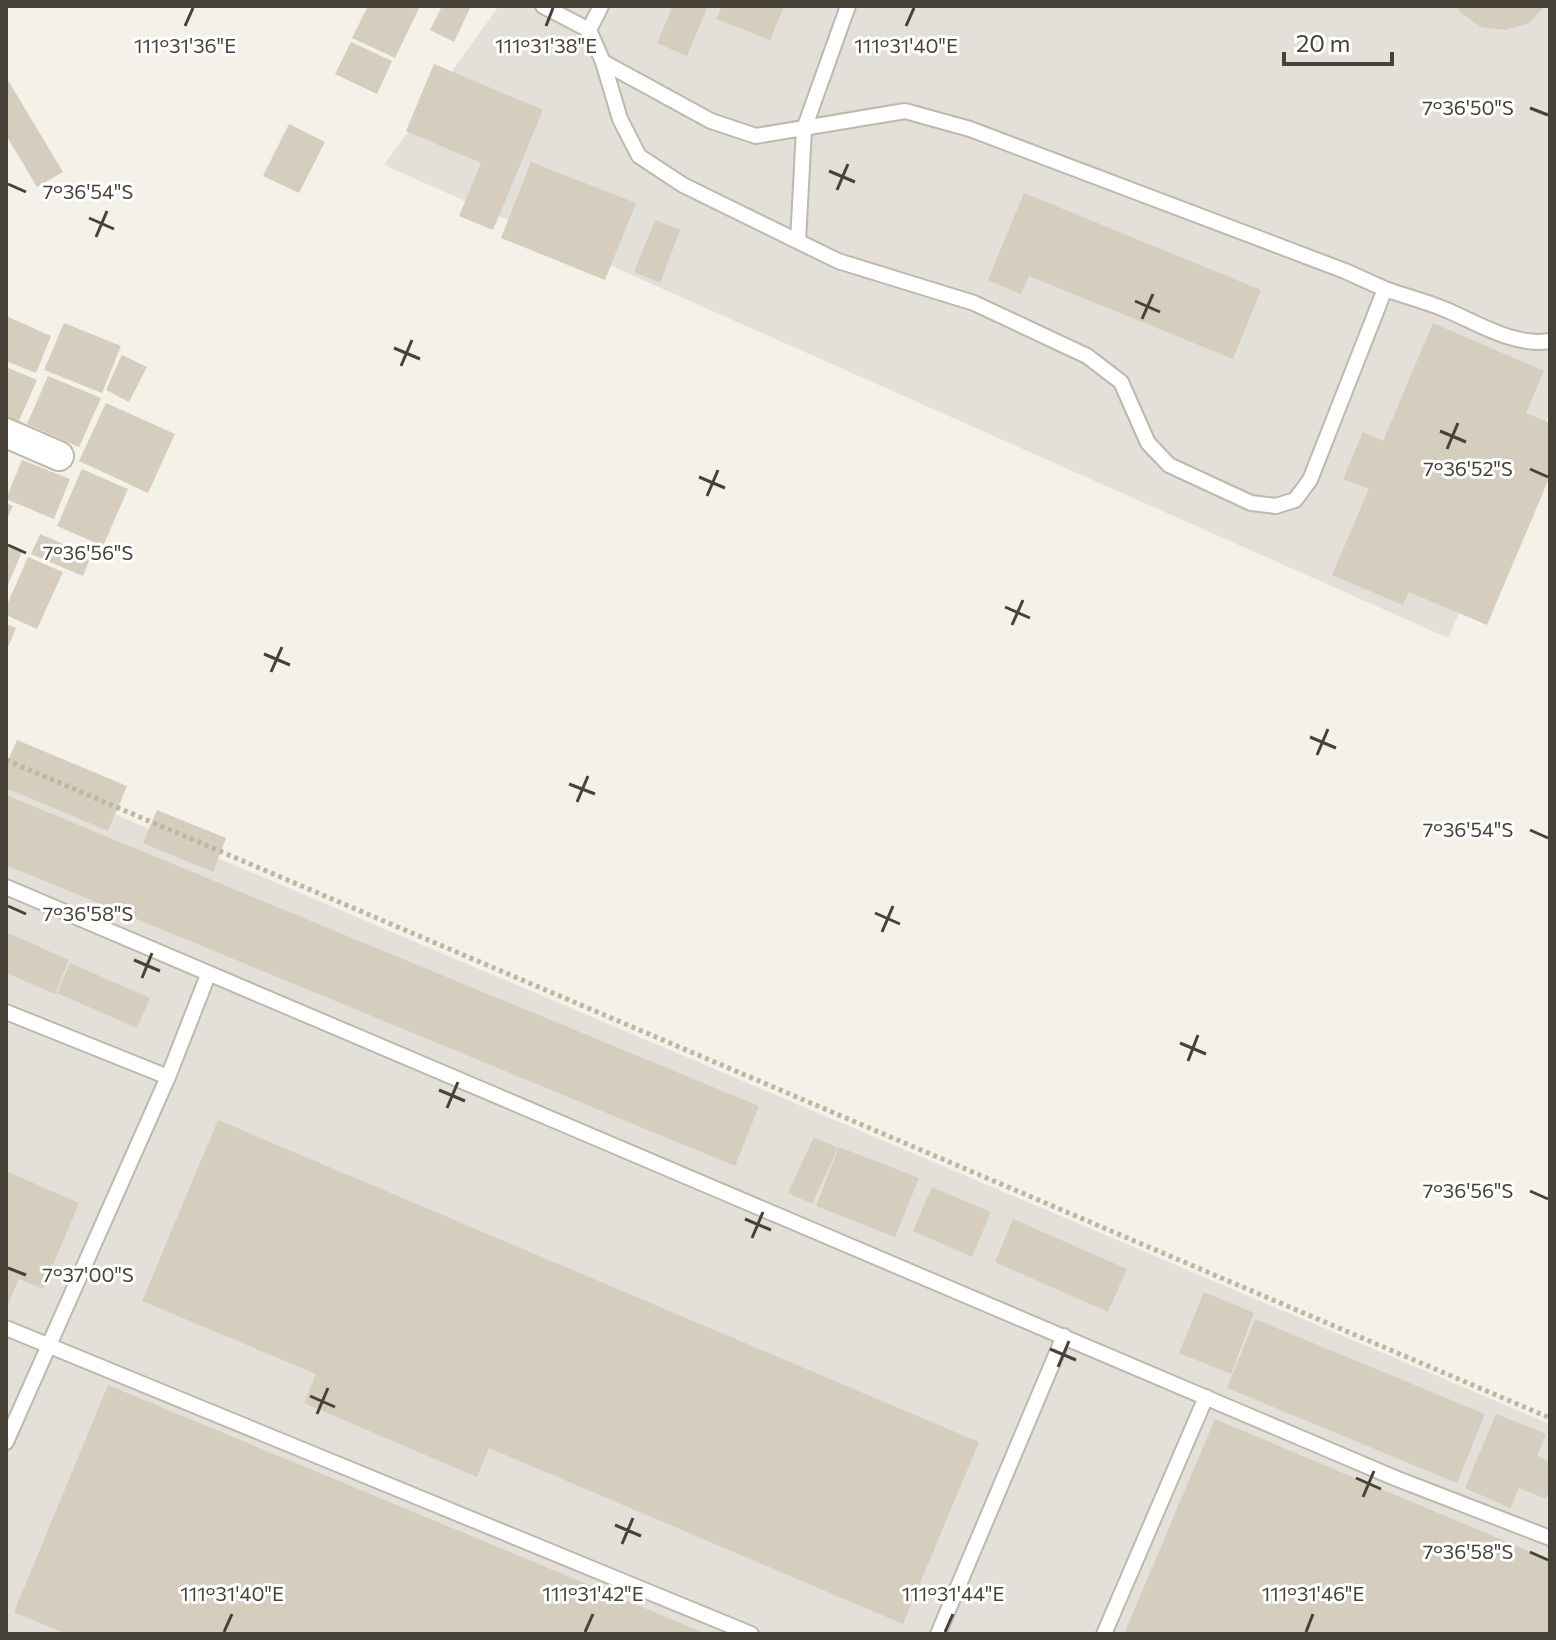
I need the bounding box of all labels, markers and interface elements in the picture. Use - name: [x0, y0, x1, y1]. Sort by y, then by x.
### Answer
- scale bar: [1284, 16, 1392, 66]
- text: 20 m: [1296, 28, 1350, 57]
- text: 111°31'36"E: [134, 33, 236, 57]
- text: 111°31'38"E: [495, 33, 597, 57]
- text: 111°31'40"E: [854, 33, 958, 57]
- text: 7°36'50"S: [1422, 95, 1514, 119]
- text: 7°36'54"S: [43, 179, 133, 203]
- text: 7°36'52"S: [1423, 456, 1513, 480]
- text: 7°36'56"S: [43, 540, 133, 564]
- text: 7°36'54"S: [1423, 817, 1513, 841]
- text: 7°36'58"S: [43, 901, 133, 925]
- text: 7°36'56"S: [1423, 1178, 1513, 1202]
- text: 7°37'00"S: [42, 1262, 134, 1286]
- text: 7°36'58"S: [1423, 1539, 1513, 1563]
- text: 111°31'40"E: [180, 1581, 284, 1605]
- text: 111°31'42"E: [542, 1581, 644, 1605]
- text: 111°31'44"E: [902, 1581, 1004, 1605]
- text: 111°31'46"E: [1262, 1581, 1364, 1605]

